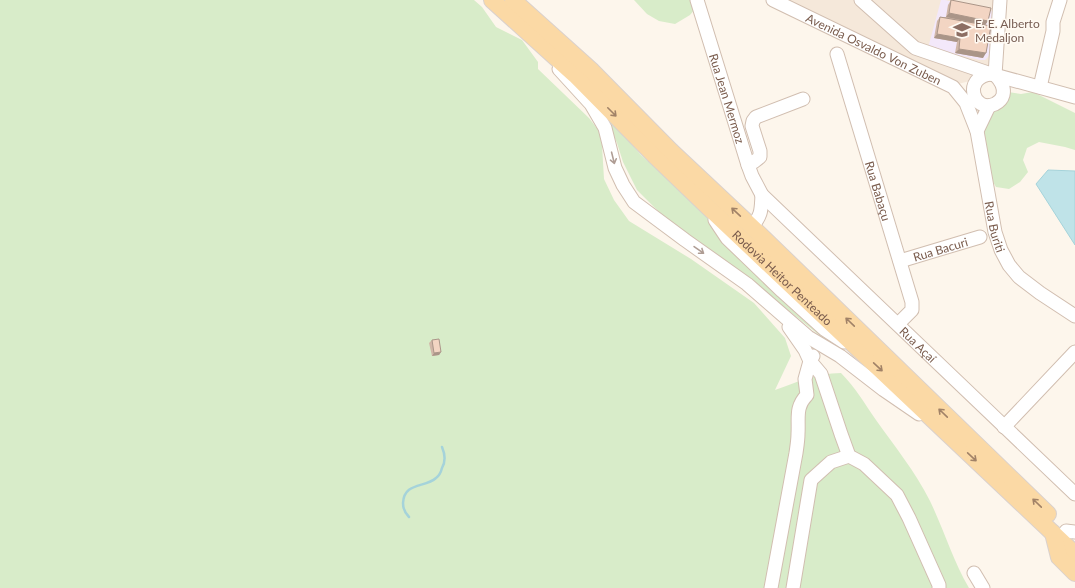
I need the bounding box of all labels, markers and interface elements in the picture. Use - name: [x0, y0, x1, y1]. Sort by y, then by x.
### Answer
- street label: Avenida Osvaldo Von Zuben: [804, 10, 944, 88]
- place label: E. E. Alberto Medaljon: [975, 16, 1040, 45]
- school or university icon: E. E. Alberto Medaljon: [952, 20, 972, 40]
- street label: Rua Jean Mermoz: [706, 52, 749, 146]
- one-way arrow: [607, 107, 617, 117]
- one-way arrow: [609, 151, 617, 164]
- street label: Rua Babaçu: [862, 159, 895, 223]
- street label: Rua Buriti: [982, 200, 1009, 254]
- one-way arrow: [731, 208, 741, 217]
- street label: Rodovia Heitor Penteado: [730, 227, 836, 328]
- street label: Rua Bacuri: [911, 234, 969, 264]
- one-way arrow: [693, 246, 704, 254]
- one-way arrow: [845, 317, 855, 327]
- street label: Rua Açaí: [897, 323, 941, 366]
- one-way arrow: [873, 362, 883, 372]
- one-way arrow: [938, 408, 949, 417]
- one-way arrow: [967, 452, 977, 462]
- one-way arrow: [1032, 498, 1042, 508]

